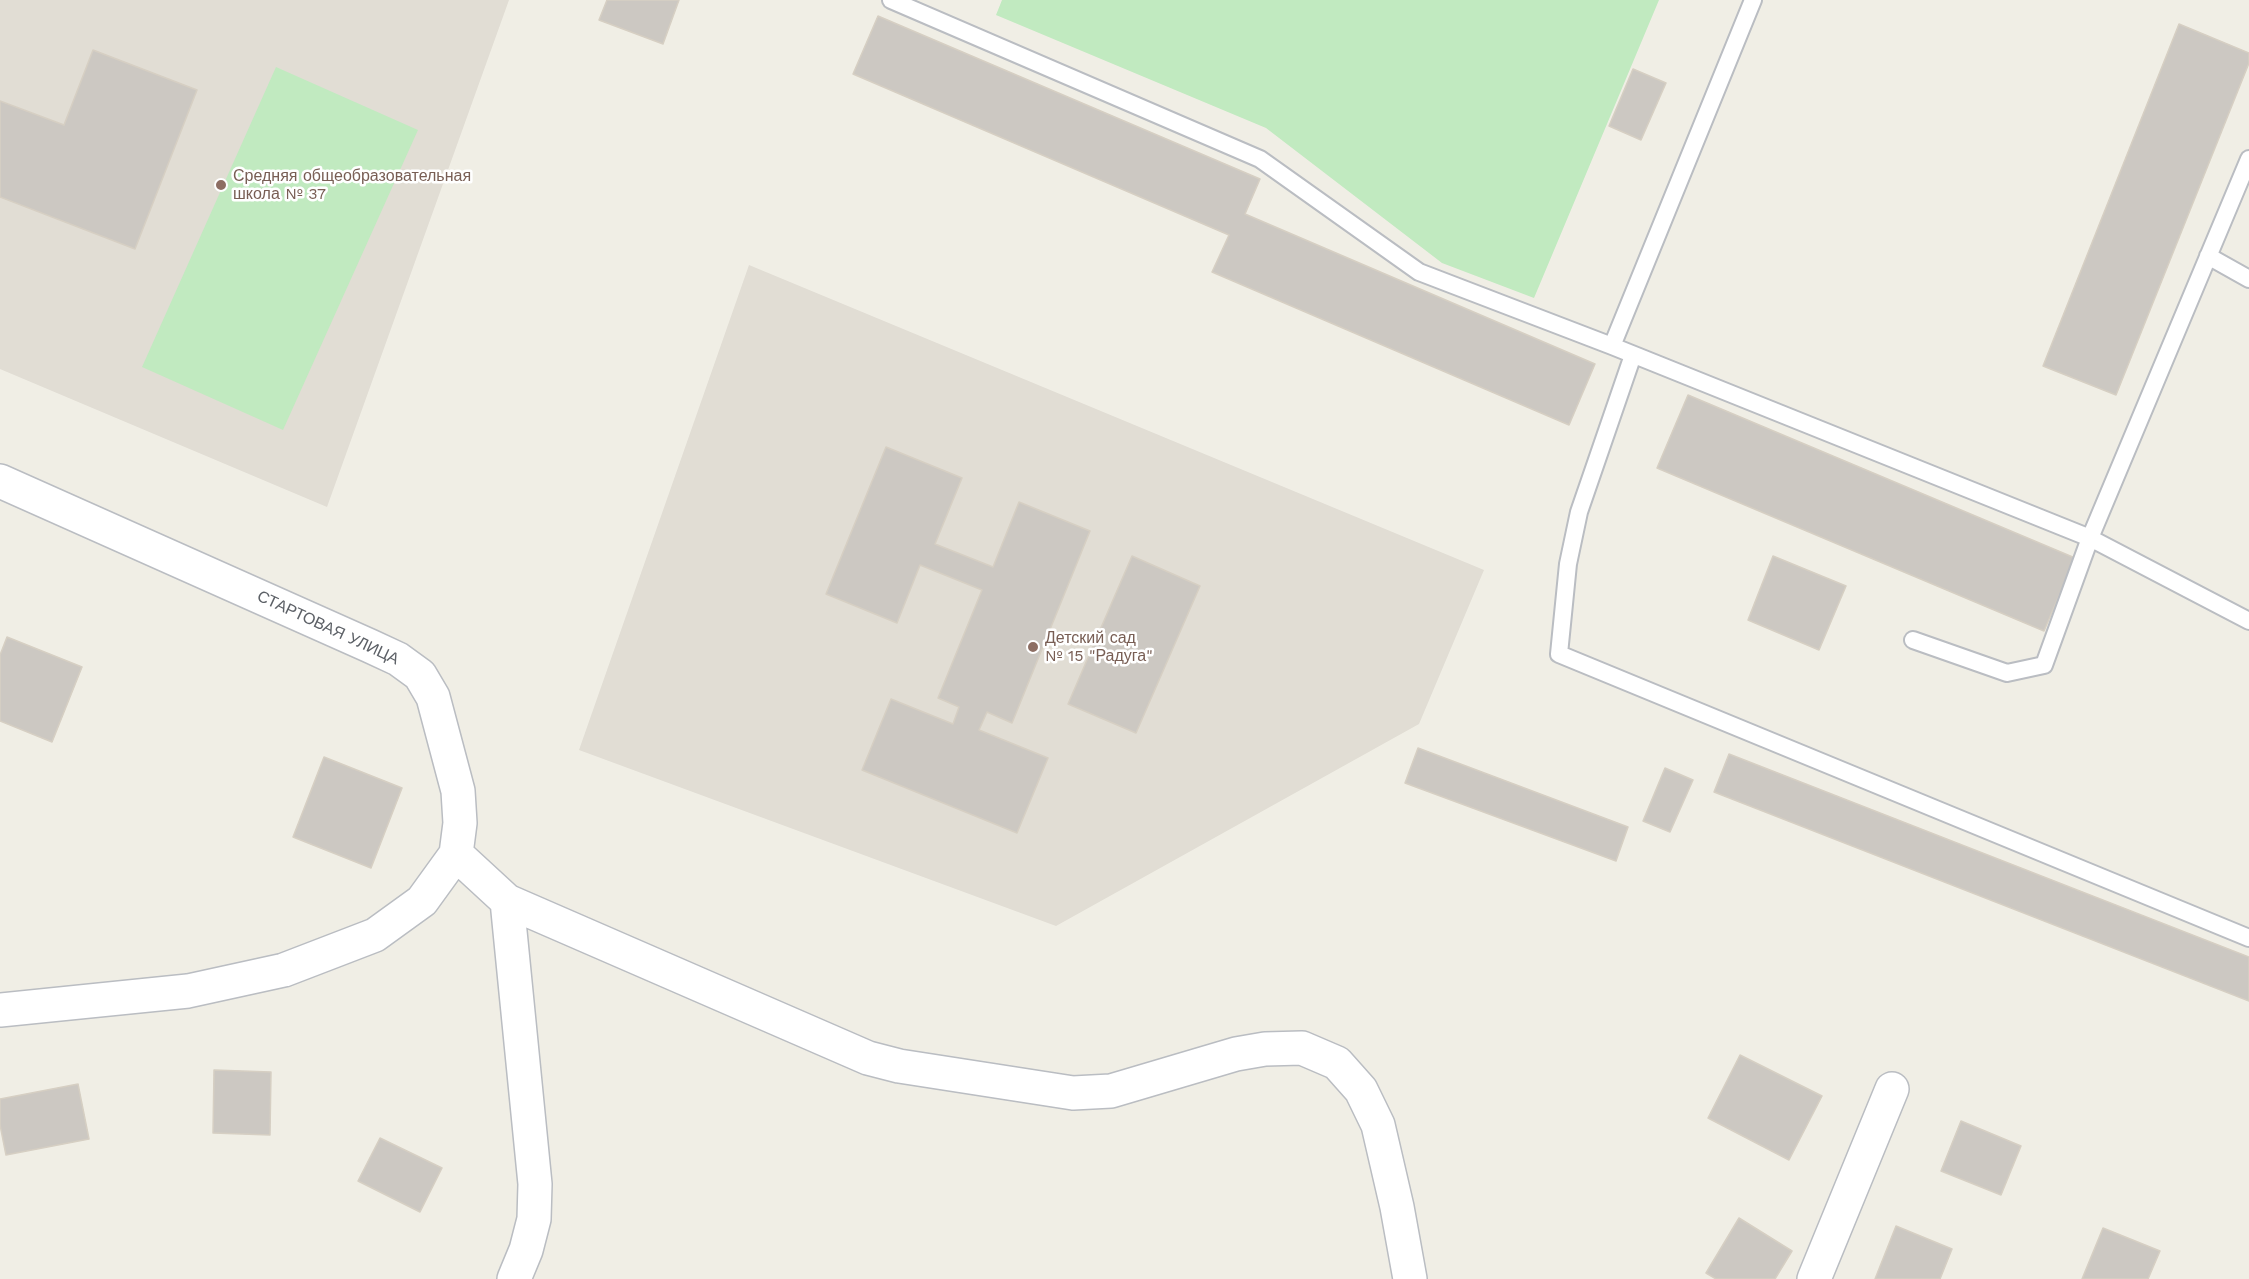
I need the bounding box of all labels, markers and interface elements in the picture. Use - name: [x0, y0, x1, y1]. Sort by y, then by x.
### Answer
- place label: Средняя общеобразовательная школа № 37: [233, 166, 471, 204]
- marker: Средняя общеобразовательная школа № 37: [214, 178, 228, 192]
- street label: СТАРТОВАЯ УЛИЦА: [254, 587, 402, 669]
- place label: Детский сад № 15 "Радуга": [1045, 628, 1153, 666]
- marker: Детский сад № 15 "Радуга": [1026, 640, 1040, 654]

